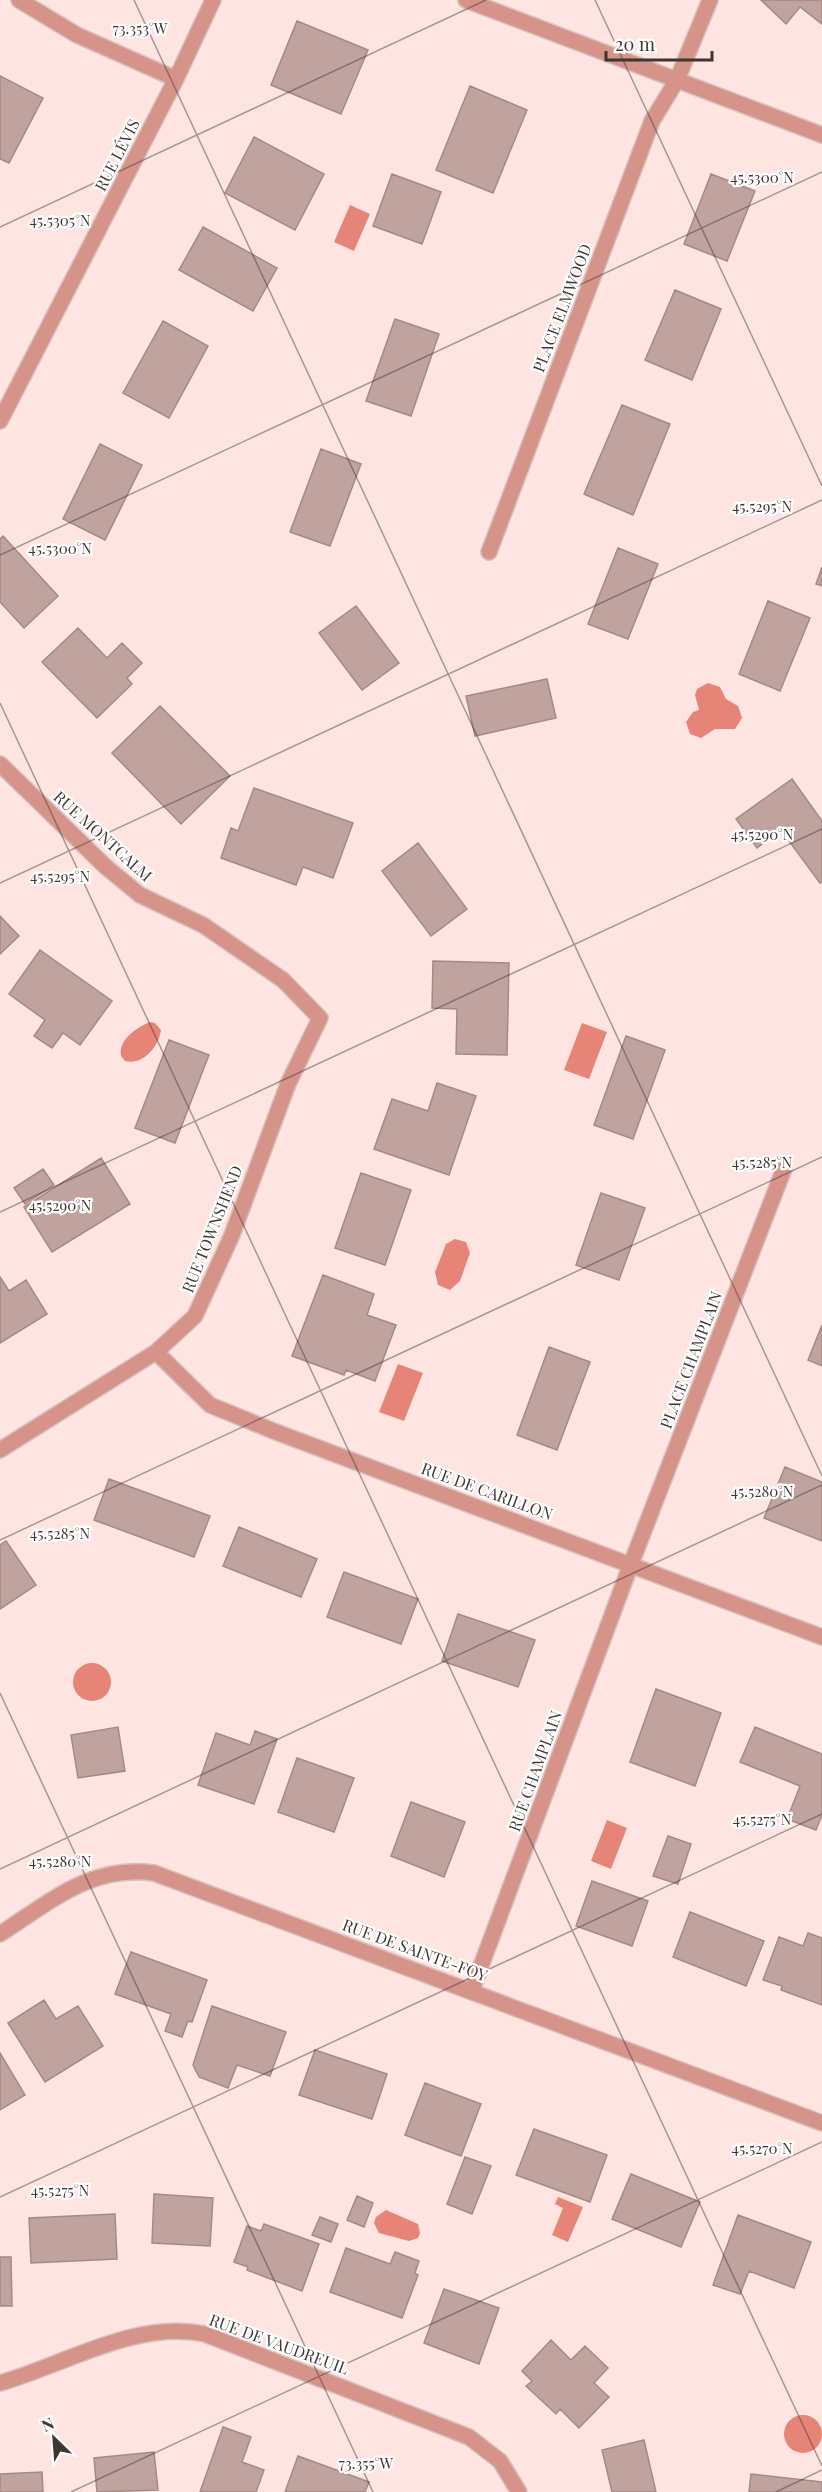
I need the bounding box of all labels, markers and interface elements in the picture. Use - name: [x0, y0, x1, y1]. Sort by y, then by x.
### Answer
- text: 73.353°W: [113, 18, 168, 38]
- scale bar: [606, 24, 712, 62]
- text: 20 m: [615, 32, 655, 56]
- street label: RUE LÉVIS: [89, 115, 144, 194]
- text: 45.5300°N: [730, 167, 794, 187]
- text: 45.5305°N: [29, 210, 91, 230]
- street label: PLACE ELMWOOD: [527, 241, 596, 375]
- text: 45.5295°N: [732, 496, 792, 516]
- text: 45.5300°N: [28, 538, 92, 558]
- street label: RUE MONTCALM: [50, 786, 157, 886]
- text: 45.5290°N: [731, 824, 794, 844]
- text: 45.5295°N: [30, 866, 90, 886]
- text: 45.5285°N: [732, 1152, 793, 1172]
- street label: RUE TOWNSHEND: [176, 1162, 247, 1295]
- text: 45.5290°N: [29, 1195, 92, 1215]
- street label: PLACE CHAMPLAIN: [655, 1288, 726, 1432]
- street label: RUE DE CARILLON: [419, 1457, 556, 1524]
- text: 45.5280°N: [731, 1481, 794, 1501]
- text: 45.5285°N: [30, 1523, 91, 1543]
- street label: RUE CHAMPLAIN: [503, 1708, 566, 1834]
- text: 45.5275°N: [733, 1809, 792, 1829]
- text: 45.5280°N: [29, 1851, 92, 1871]
- street label: RUE DE SAINTE-FOY: [340, 1914, 491, 1986]
- text: 45.5270°N: [731, 2138, 793, 2158]
- text: 45.5275°N: [31, 2180, 90, 2200]
- street label: RUE DE VAUDREUIL: [207, 2309, 352, 2379]
- north arrow: [24, 2408, 84, 2468]
- text: N: [38, 2412, 58, 2436]
- text: 73.355°W: [339, 2453, 394, 2473]

